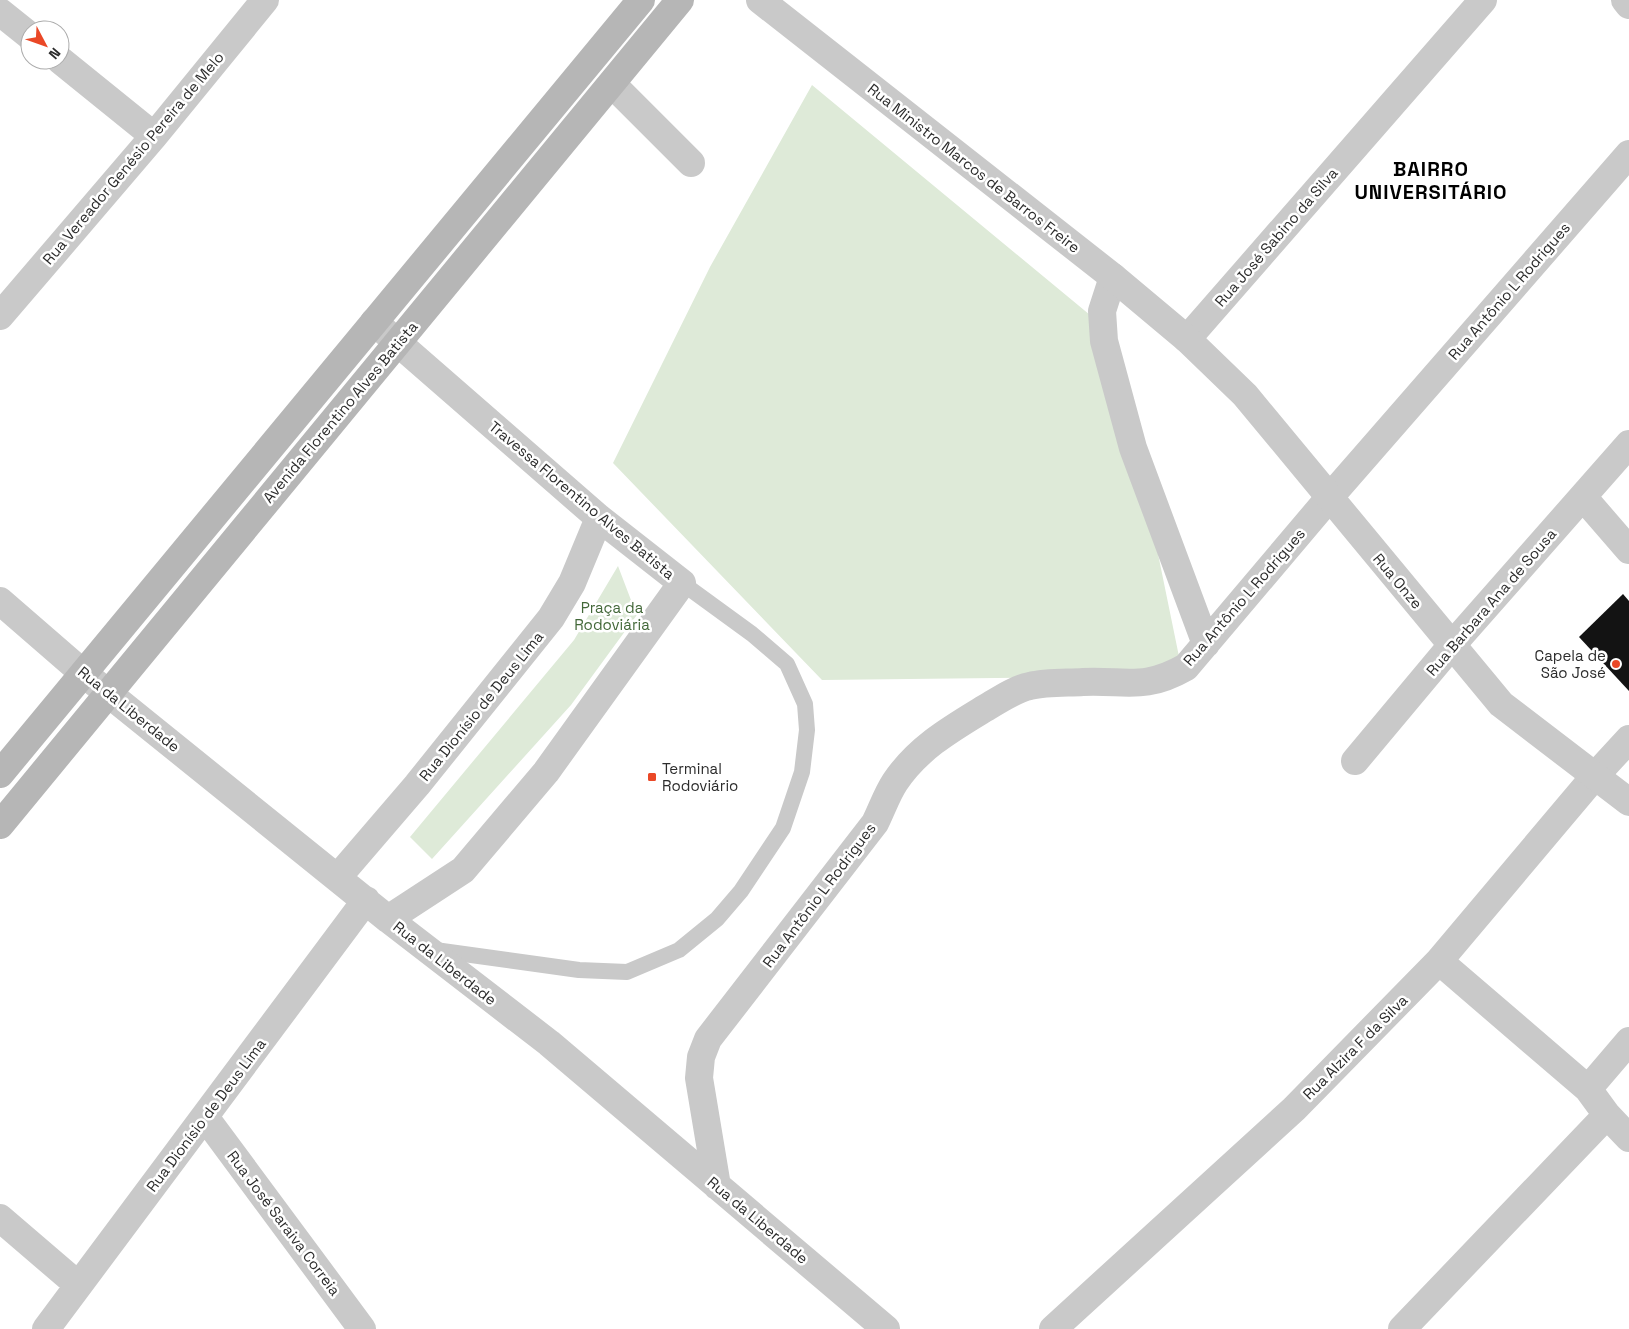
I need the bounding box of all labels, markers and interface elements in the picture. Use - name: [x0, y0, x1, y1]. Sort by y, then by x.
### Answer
- north arrow: [20, 20, 70, 70]
- text: N: [45, 44, 65, 63]
- street label: Rua Vereador Genésio Pereira de Melo: [38, 48, 228, 268]
- street label: Rua Ministro Marcos de Barros Freire: [864, 79, 1084, 257]
- district label: BAIRRO UNIVERSITÁRIO: [1354, 156, 1508, 205]
- street label: Rua José Sabino da Silva: [1210, 163, 1342, 310]
- street label: Rua Antônio L Rodrigues: [1444, 218, 1574, 364]
- street label: Avenida Florentino Alves Batista: [258, 317, 422, 507]
- street label: Travessa Florentino Alves Batista: [485, 417, 679, 584]
- street label: Rua Antônio L Rodrigues: [1179, 524, 1309, 670]
- street label: Rua Barbara Ana de Sousa: [1422, 524, 1560, 680]
- street label: Rua Onze: [1369, 549, 1427, 613]
- park label: Praça da Rodoviária: [574, 598, 650, 634]
- street label: Rua Dionísio de Deus Lima: [415, 627, 548, 785]
- place label: Capela de São José: [1535, 646, 1606, 682]
- marker: Capela de São José: [1610, 658, 1622, 670]
- street label: Rua da Liberdade: [74, 662, 184, 756]
- place label: Terminal Rodoviário: [662, 759, 738, 795]
- marker: Terminal Rodoviário: [646, 771, 658, 783]
- street label: Rua Antônio L Rodrigues: [758, 819, 880, 971]
- street label: Rua da Liberdade: [390, 917, 500, 1009]
- street label: Rua Alzira F da Silva: [1299, 990, 1412, 1103]
- street label: Rua Dionísio de Deus Lima: [142, 1034, 270, 1195]
- street label: Rua José Saraiva Correia: [223, 1147, 345, 1299]
- street label: Rua da Liberdade: [704, 1172, 812, 1268]

